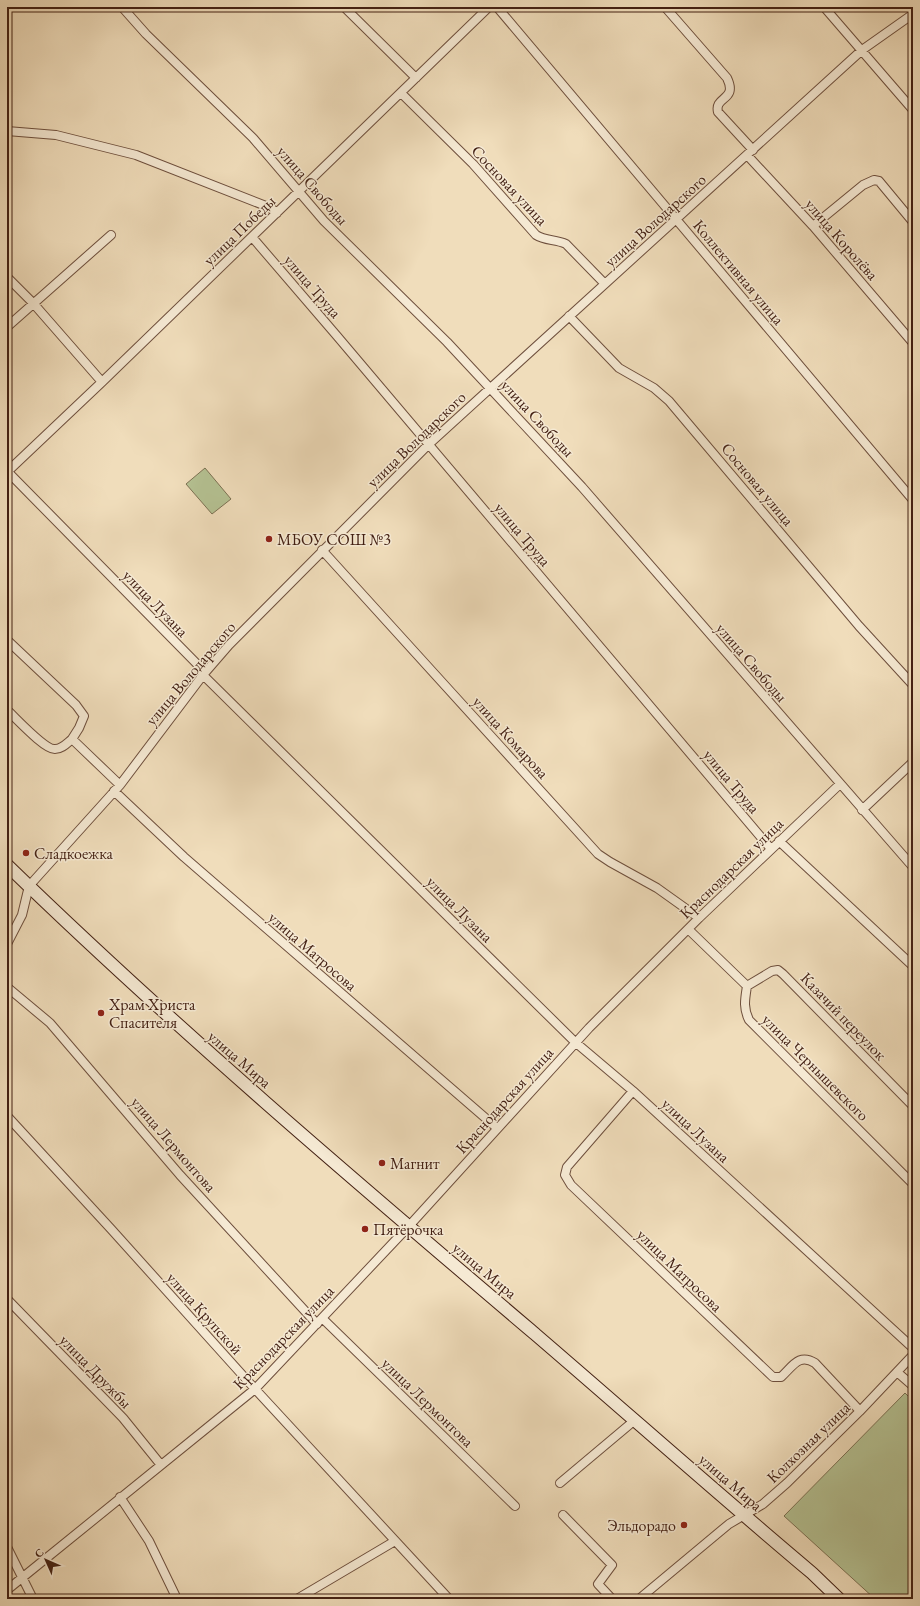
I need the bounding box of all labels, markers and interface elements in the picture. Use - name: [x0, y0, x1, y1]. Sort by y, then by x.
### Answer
- street label: улица Свободы: [272, 141, 353, 230]
- street label: Сосновая улица: [467, 141, 553, 230]
- street label: улица Володарского: [600, 169, 711, 272]
- street label: улица Победы: [199, 190, 280, 270]
- street label: улица Королёва: [800, 194, 883, 285]
- street label: Коллективная улица: [688, 215, 789, 330]
- street label: улица Труда: [279, 250, 346, 323]
- street label: улица Свободы: [496, 375, 579, 462]
- street label: улица Володарского: [362, 387, 470, 492]
- street label: Сосновая улица: [717, 438, 799, 531]
- street label: улица Труда: [490, 498, 556, 571]
- place label: МБОУ СОШ №3: [277, 529, 391, 550]
- marker: МБОУ СОШ №3: [264, 534, 274, 544]
- street label: улица Лузана: [118, 565, 193, 642]
- street label: улица Володарского: [141, 617, 240, 730]
- street label: улица Свободы: [711, 618, 792, 707]
- street label: улица Комарова: [468, 692, 554, 784]
- street label: улица Труда: [699, 745, 765, 818]
- street label: Краснодарская улица: [675, 813, 788, 923]
- place label: Сладкоежка: [34, 843, 114, 864]
- marker: Сладкоежка: [21, 848, 31, 858]
- street label: улица Лузана: [422, 872, 498, 948]
- street label: улица Матросова: [264, 907, 362, 996]
- street label: Казачий переулок: [796, 968, 891, 1065]
- place label: Храм Христа Спасителя: [108, 994, 196, 1033]
- marker: Храм Христа Спасителя: [96, 1008, 106, 1018]
- street label: улица Чернышевского: [758, 1009, 874, 1125]
- street label: улица Мира: [203, 1026, 276, 1093]
- street label: Краснодарская улица: [451, 1042, 558, 1158]
- street label: улица Лермонтова: [126, 1092, 221, 1197]
- street label: улица Лузана: [657, 1093, 735, 1168]
- place label: Магнит: [390, 1153, 440, 1174]
- marker: Магнит: [377, 1158, 387, 1168]
- place label: Пятёрочка: [373, 1219, 444, 1240]
- marker: Пятёрочка: [360, 1224, 370, 1234]
- street label: улица Матросова: [632, 1224, 727, 1317]
- street label: улица Мира: [448, 1237, 522, 1304]
- street label: улица Крупской: [162, 1268, 248, 1359]
- street label: Краснодарская улица: [228, 1280, 339, 1394]
- street label: улица Дружбы: [55, 1330, 136, 1413]
- street label: улица Лермонтова: [377, 1353, 479, 1452]
- street label: Колхозная улица: [762, 1397, 855, 1487]
- street label: улица Мира: [694, 1449, 767, 1516]
- place label: Эльдорадо: [607, 1515, 676, 1536]
- marker: Эльдорадо: [679, 1520, 689, 1530]
- north arrow: [26, 1540, 66, 1580]
- text: С: [31, 1545, 47, 1561]

